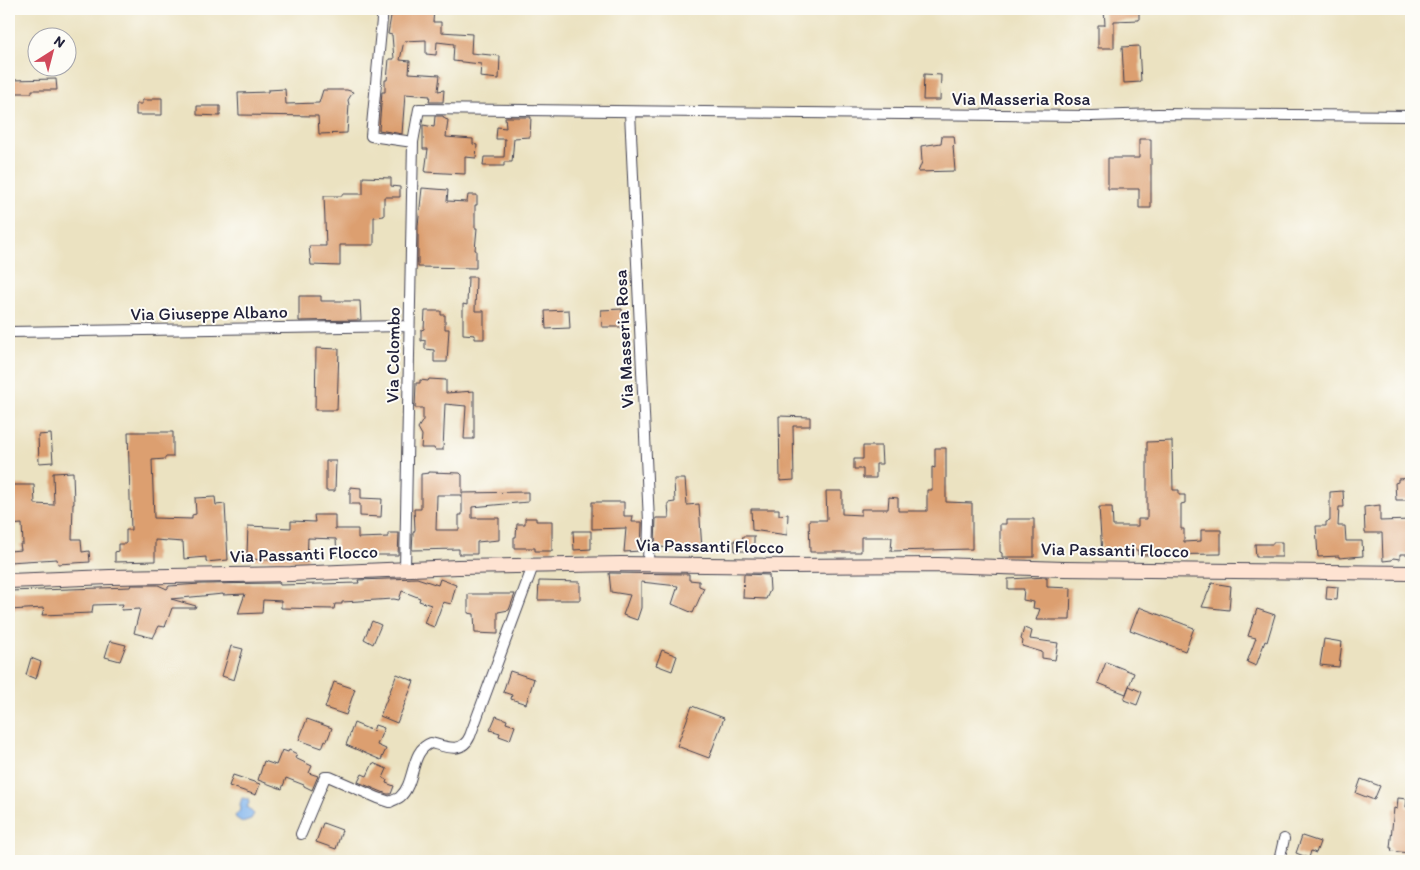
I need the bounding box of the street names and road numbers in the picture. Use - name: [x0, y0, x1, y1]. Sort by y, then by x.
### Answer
- street label: Via Masseria Rosa: [952, 88, 1090, 110]
- street label: Via Masseria Rosa: [609, 269, 639, 409]
- street label: Via Giuseppe Albano: [130, 301, 288, 325]
- street label: Via Colombo: [381, 307, 405, 403]
- street label: Via Passanti Flocco: [636, 534, 784, 558]
- street label: Via Passanti Flocco: [1041, 538, 1189, 562]
- street label: Via Passanti Flocco: [229, 540, 379, 568]

